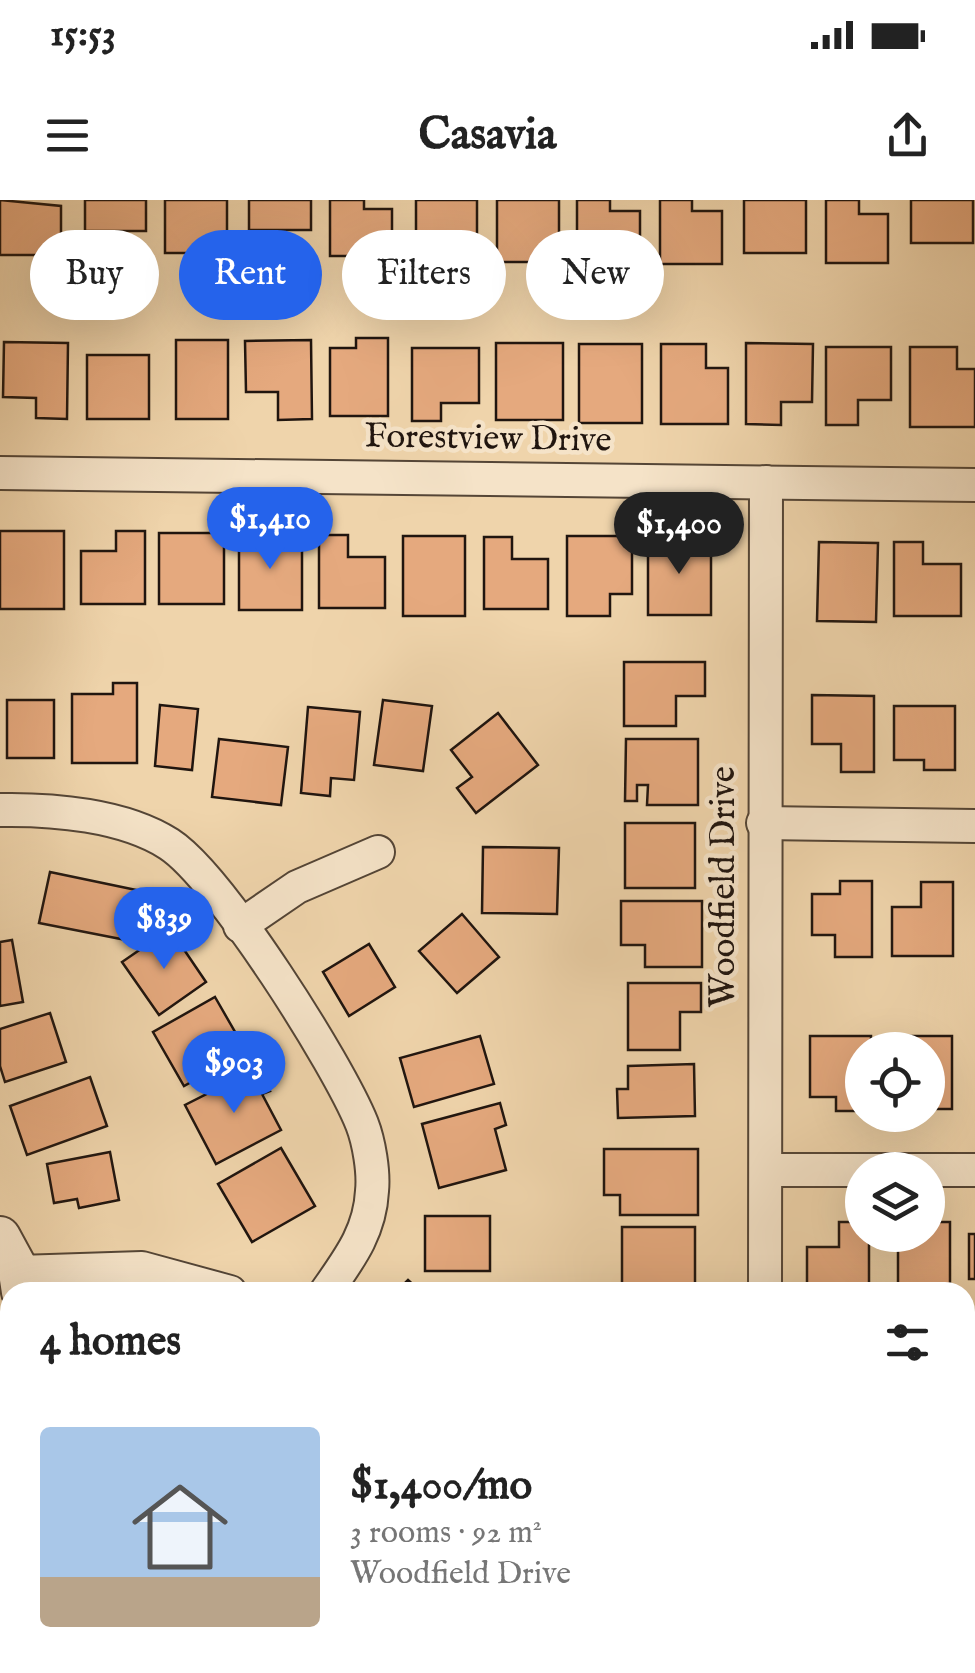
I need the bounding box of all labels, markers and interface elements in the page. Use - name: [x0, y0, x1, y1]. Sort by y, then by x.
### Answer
- text: 15:53: [50, 11, 116, 59]
- text: Casavia: [419, 107, 556, 164]
- icon: menu: [40, 108, 95, 163]
- icon: share: [880, 108, 935, 163]
- chip: Buy: [30, 230, 159, 320]
- chip: Rent: [179, 230, 322, 320]
- chip: Filters: [342, 230, 506, 320]
- chip: New: [526, 230, 664, 320]
- street label: Forestview Drive: [364, 414, 612, 464]
- pin: $1,410: [189, 487, 351, 572]
- pin: $1,400: [598, 492, 760, 577]
- text: $1,410: [229, 499, 311, 540]
- text: $1,400: [636, 504, 722, 545]
- street label: Woodfield Drive: [702, 766, 747, 1008]
- pin: $839: [105, 887, 223, 972]
- text: $839: [136, 899, 192, 940]
- pin: $903: [175, 1031, 293, 1116]
- map controls: [845, 1032, 945, 1252]
- button: locate: [845, 1032, 945, 1132]
- text: $903: [204, 1043, 264, 1084]
- button: layers: [845, 1152, 945, 1252]
- icon: filters: [880, 1315, 935, 1370]
- text: 4 homes: [40, 1316, 181, 1369]
- text: $1,400/mo: [350, 1460, 532, 1513]
- icon: home: [120, 1467, 240, 1587]
- text: 3 rooms · 92 m²: [350, 1513, 542, 1554]
- text: Woodfield Drive: [350, 1554, 571, 1595]

